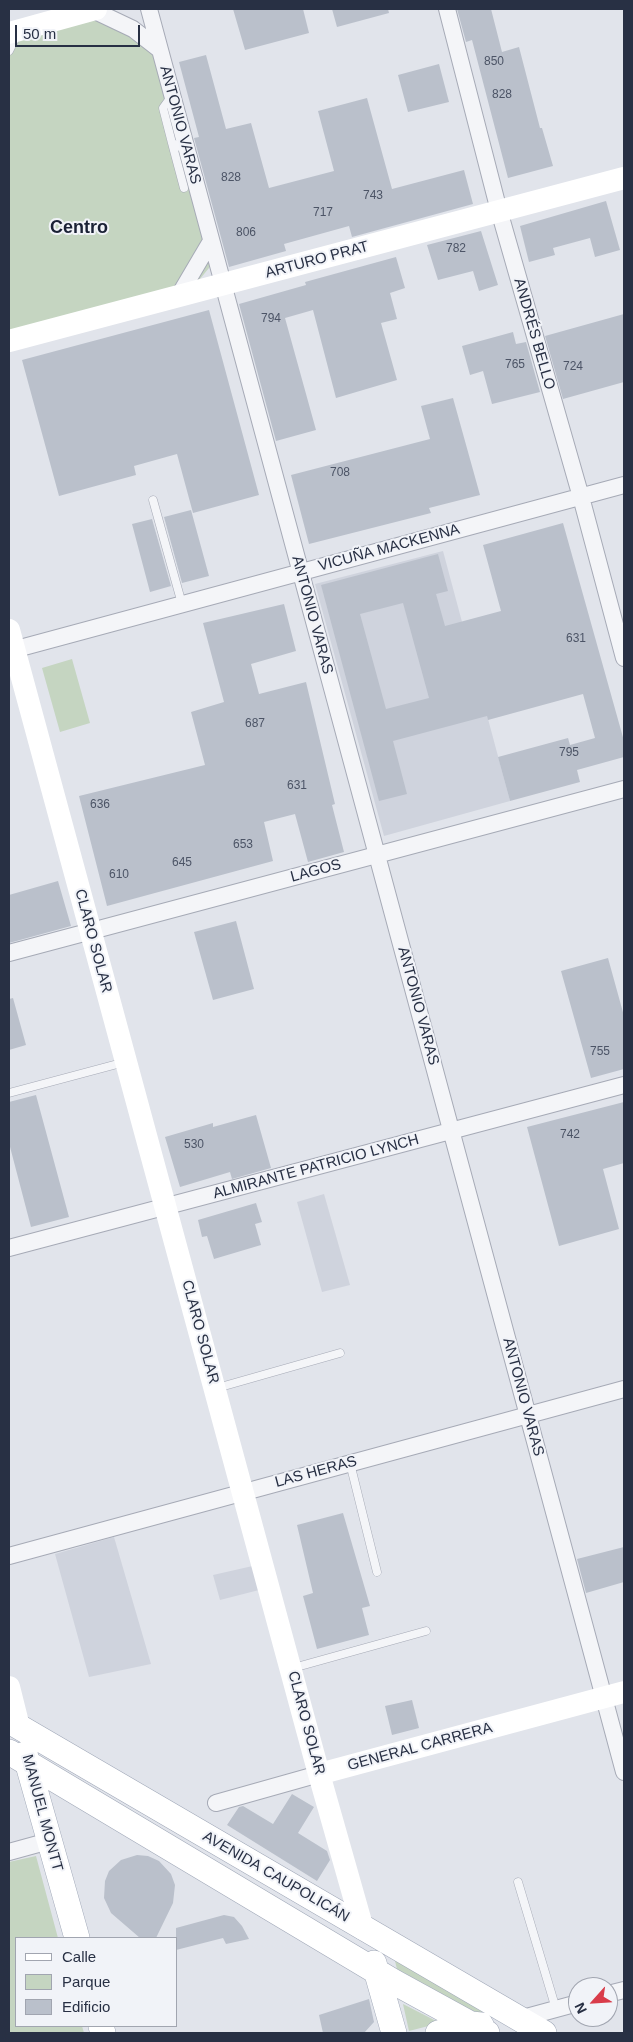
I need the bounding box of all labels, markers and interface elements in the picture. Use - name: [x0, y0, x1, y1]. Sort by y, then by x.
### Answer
- scale bar: [18, 15, 142, 47]
- text: 50 m: [23, 25, 56, 42]
- house number: 850: [484, 55, 504, 69]
- street label: ANTONIO VARAS: [156, 64, 204, 186]
- house number: 828: [492, 88, 512, 102]
- house number: 828: [221, 171, 241, 185]
- house number: 743: [363, 189, 383, 203]
- house number: 717: [313, 206, 333, 220]
- district label: Centro: [50, 217, 108, 239]
- house number: 806: [236, 226, 256, 240]
- street label: ARTURO PRAT: [263, 238, 371, 282]
- house number: 782: [446, 242, 466, 256]
- street label: ANDRÉS BELLO: [509, 276, 559, 392]
- house number: 794: [261, 312, 281, 326]
- house number: 765: [505, 358, 525, 372]
- house number: 724: [563, 360, 583, 374]
- house number: 708: [330, 466, 350, 480]
- street label: VICUÑA MACKENNA: [316, 520, 462, 576]
- street label: ANTONIO VARAS: [288, 554, 336, 676]
- house number: 631: [566, 632, 586, 646]
- house number: 687: [245, 717, 265, 731]
- house number: 795: [559, 746, 579, 760]
- house number: 631: [287, 779, 307, 793]
- house number: 636: [90, 798, 110, 812]
- house number: 653: [233, 838, 253, 852]
- house number: 645: [172, 856, 192, 870]
- street label: LAGOS: [289, 856, 343, 886]
- house number: 610: [109, 868, 129, 882]
- street label: CLARO SOLAR: [70, 887, 116, 995]
- street label: ANTONIO VARAS: [394, 945, 442, 1067]
- house number: 755: [590, 1045, 610, 1059]
- house number: 742: [560, 1128, 580, 1142]
- street label: ALMIRANTE PATRICIO LYNCH: [211, 1131, 421, 1203]
- house number: 530: [184, 1138, 204, 1152]
- street label: CLARO SOLAR: [177, 1278, 223, 1386]
- street label: ANTONIO VARAS: [499, 1336, 547, 1458]
- street label: LAS HERAS: [273, 1452, 359, 1492]
- street label: CLARO SOLAR: [283, 1669, 329, 1777]
- street label: GENERAL CARRERA: [346, 1719, 494, 1775]
- street label: MANUEL MONTT: [18, 1753, 66, 1873]
- street label: AVENIDA CAUPOLICÁN: [199, 1828, 353, 1926]
- legend: [15, 1937, 178, 2027]
- text: Calle: [62, 1948, 96, 1965]
- text: Parque: [62, 1973, 110, 1990]
- north arrow: [568, 1977, 618, 2027]
- text: Edificio: [62, 1998, 110, 2015]
- text: N: [571, 2000, 590, 2016]

